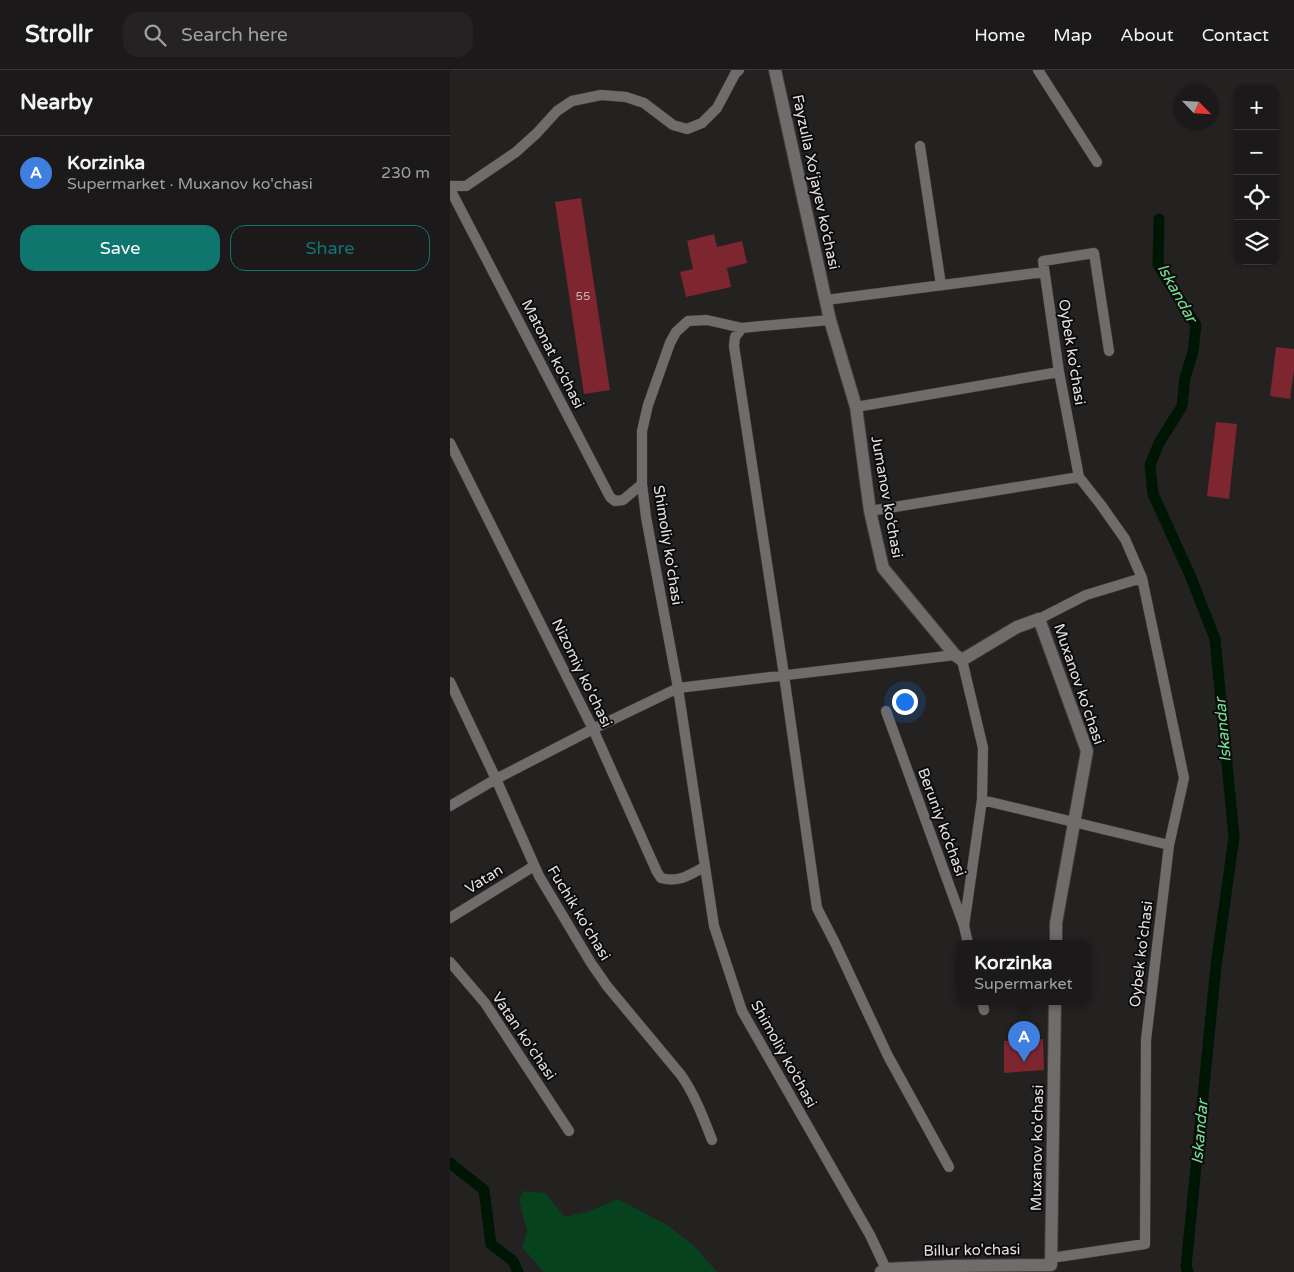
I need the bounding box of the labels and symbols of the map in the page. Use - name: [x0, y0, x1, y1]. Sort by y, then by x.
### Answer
- north arrow: [1174, 85, 1219, 130]
- street label: Fayzulla Xo‘jayev ko‘chasi: [789, 93, 843, 271]
- water label: Iskandar: [1153, 260, 1202, 328]
- house number: 55: [575, 289, 591, 303]
- street label: Matonat ko‘chasi: [518, 296, 588, 412]
- street label: Oybek ko'chasi: [1055, 298, 1089, 406]
- street label: Jumanov ko‘chasi: [867, 435, 907, 559]
- street label: Shimoliy ko'chasi: [650, 484, 686, 606]
- street label: Nizomiy ko'chasi: [548, 616, 616, 730]
- street label: Muxanov ko'chasi: [1050, 621, 1108, 747]
- your location: [892, 689, 918, 715]
- water label: Iskandar: [1210, 695, 1236, 763]
- street label: Beruniy ko‘chasi: [914, 765, 970, 879]
- street label: Vatan: [462, 860, 506, 898]
- street label: Fuchik ko'chasi: [544, 862, 614, 964]
- street label: Oybek ko'chasi: [1126, 900, 1156, 1008]
- street label: Vatan ko'chasi: [488, 989, 560, 1083]
- street label: Shimoliy ko‘chasi: [747, 997, 821, 1111]
- pin: A: [1008, 1021, 1040, 1062]
- street label: Muxanov ko'chasi: [1027, 1085, 1047, 1211]
- water label: Iskandar: [1187, 1097, 1213, 1165]
- street label: Billur ko'chasi: [923, 1240, 1021, 1260]

